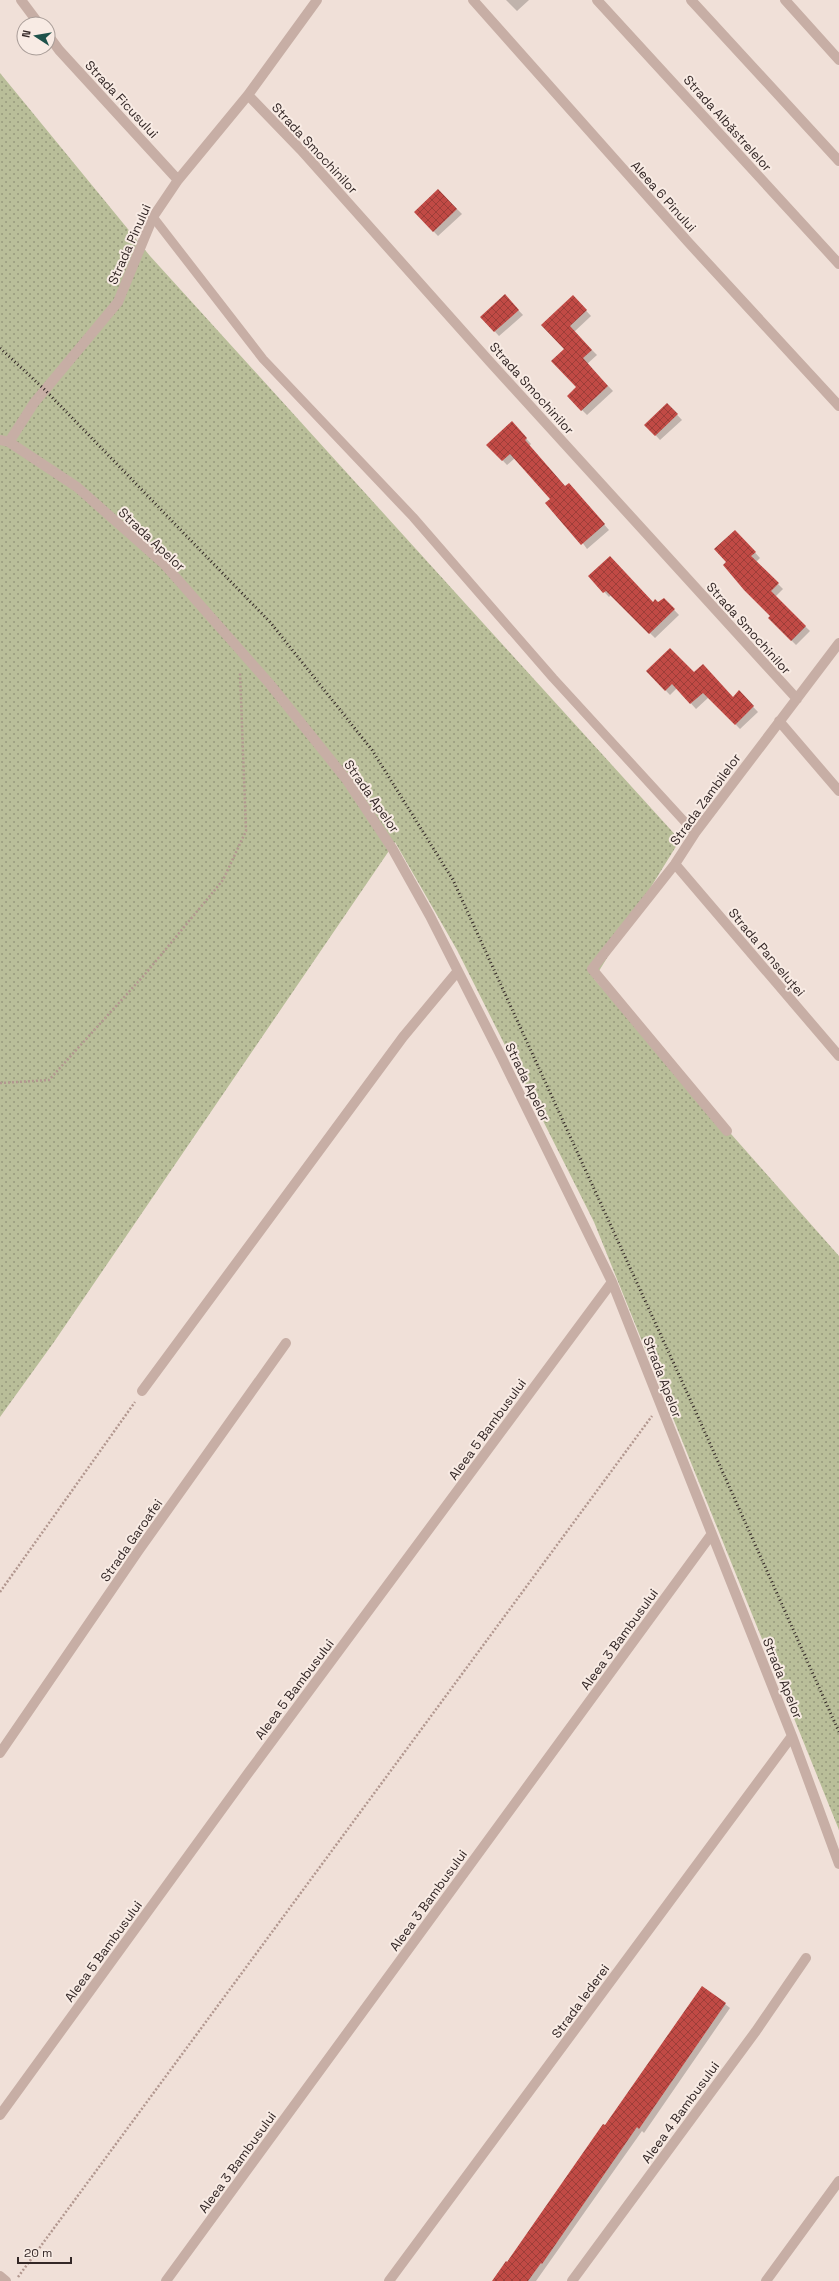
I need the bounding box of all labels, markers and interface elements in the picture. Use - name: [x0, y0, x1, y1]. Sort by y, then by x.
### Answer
- north arrow: [16, 16, 56, 56]
- text: N: [19, 29, 34, 39]
- street label: Strada Ficusului: [81, 57, 162, 142]
- street label: Strada Albăstrelelor: [680, 72, 776, 175]
- street label: Strada Smochinilor: [268, 99, 361, 198]
- street label: Aleea 6 Pinului: [627, 157, 700, 235]
- street label: Strada Pinului: [104, 201, 155, 287]
- street label: Strada Smochinilor: [486, 339, 578, 438]
- street label: Strada Apelor: [115, 504, 189, 575]
- street label: Strada Smochinilor: [703, 579, 795, 678]
- street label: Strada Zambilelor: [666, 750, 745, 849]
- street label: Strada Apelor: [340, 756, 403, 836]
- street label: Strada Panseluței: [725, 905, 809, 1000]
- street label: Strada Apelor: [501, 1040, 554, 1124]
- street label: Strada Apelor: [639, 1334, 686, 1420]
- street label: Aleea 5 Bambusului: [445, 1375, 530, 1483]
- street label: Strada Garoafei: [97, 1496, 166, 1585]
- street label: Aleea 3 Bambusului: [577, 1585, 662, 1693]
- street label: Strada Apelor: [759, 1635, 806, 1721]
- street label: Aleea 5 Bambusului: [251, 1636, 338, 1743]
- street label: Aleea 3 Bambusului: [386, 1846, 471, 1954]
- street label: Aleea 5 Bambusului: [61, 1897, 146, 2005]
- street label: Strada Iederei: [548, 1961, 613, 2042]
- street label: Aleea 4 Bambusului: [638, 2058, 723, 2167]
- street label: Aleea 3 Bambusului: [195, 2108, 280, 2216]
- scale bar: [18, 2239, 71, 2265]
- text: 20 m: [24, 2245, 52, 2261]

